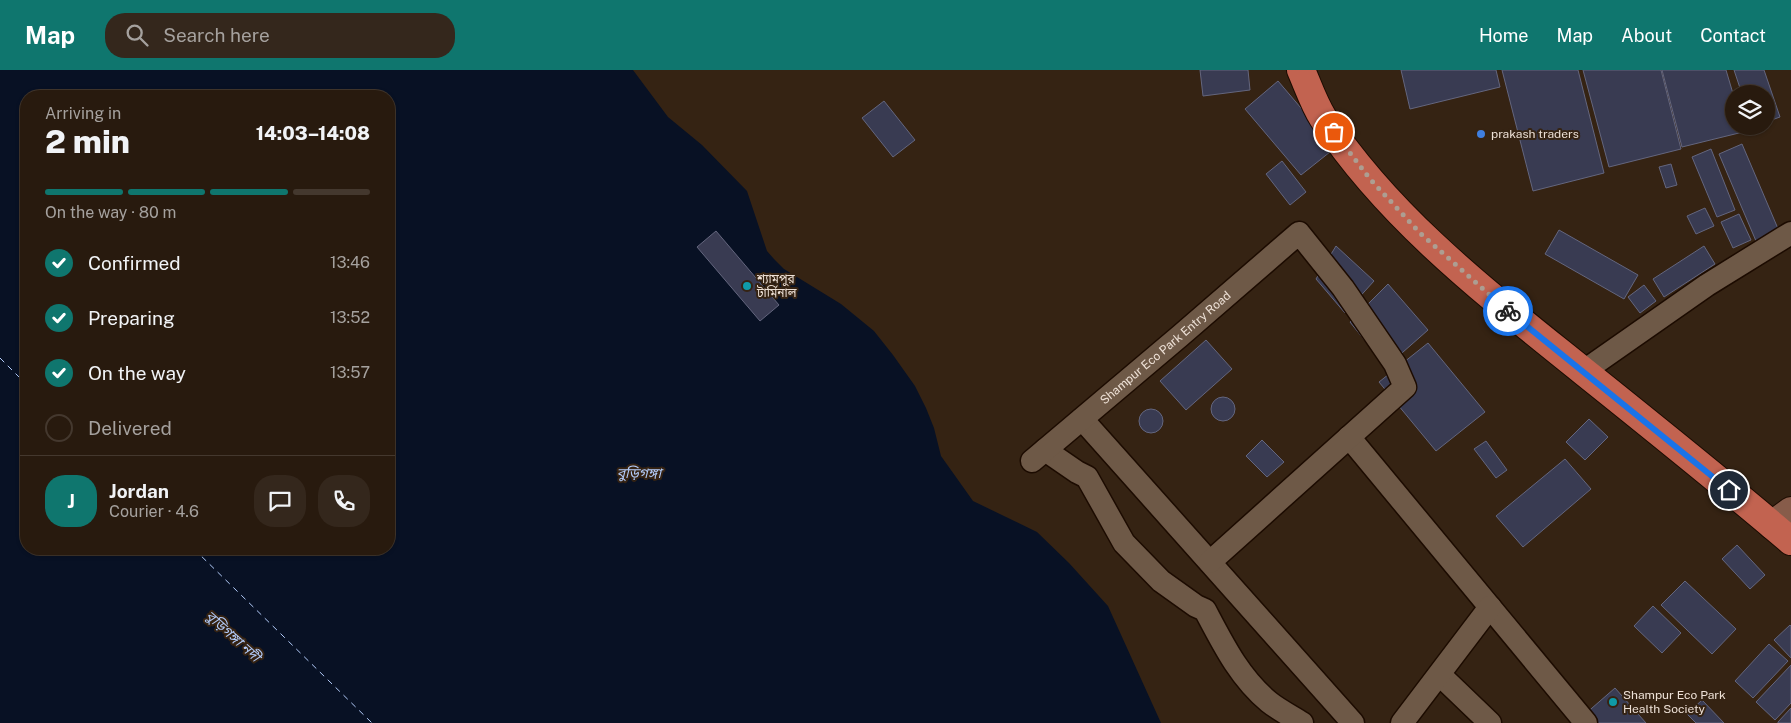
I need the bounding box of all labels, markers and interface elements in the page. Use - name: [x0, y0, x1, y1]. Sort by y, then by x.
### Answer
- search box: [105, 13, 455, 58]
- text: Map: [25, 21, 75, 49]
- icon: search: [123, 21, 151, 49]
- text: Search here: [163, 24, 270, 46]
- text: Home: [1479, 25, 1529, 46]
- text: Map: [1557, 25, 1593, 46]
- text: About: [1621, 25, 1672, 46]
- text: Contact: [1700, 25, 1766, 46]
- map controls: [1725, 85, 1775, 135]
- button: layers: [1725, 85, 1775, 135]
- text: Arriving in: [45, 104, 121, 123]
- pin: [1313, 111, 1355, 153]
- icon: bag: [1320, 118, 1348, 146]
- text: 14:03–14:08: [256, 122, 370, 144]
- text: 2 min: [45, 123, 130, 160]
- place label: prakash traders: [1491, 127, 1579, 141]
- marker: prakash traders: [1475, 128, 1487, 140]
- text: On the way · 80 m: [45, 203, 176, 222]
- icon: check: [45, 249, 73, 277]
- text: Confirmed: [88, 252, 181, 274]
- text: 13:46: [330, 253, 370, 272]
- place label: শ্যামপুর টার্মিনাল: [756, 272, 797, 300]
- marker: শ্যামপুর টার্মিনাল: [741, 280, 753, 292]
- courier: [1483, 286, 1533, 336]
- street label: Shampur Eco Park Entry Road: [1097, 288, 1234, 407]
- icon: bike: [1494, 297, 1522, 325]
- icon: check: [45, 304, 73, 332]
- text: Preparing: [88, 307, 175, 329]
- text: 13:52: [330, 308, 370, 327]
- icon: check: [45, 359, 73, 387]
- text: On the way: [88, 362, 186, 384]
- text: 13:57: [330, 363, 370, 382]
- text: Delivered: [88, 417, 172, 439]
- water label: বুড়িগঙ্গা: [617, 465, 664, 482]
- pin: [1708, 469, 1750, 511]
- button: chat: [254, 475, 306, 527]
- button: phone: [318, 475, 370, 527]
- icon: home: [1715, 476, 1743, 504]
- text: Jordan: [109, 480, 169, 502]
- text: J: [67, 490, 75, 512]
- text: Courier · 4.6: [109, 502, 199, 521]
- water label: বুড়িগঙ্গা নদী: [202, 607, 266, 668]
- place label: Shampur Eco Park Health Society: [1623, 688, 1726, 716]
- marker: Shampur Eco Park Health Society: [1607, 696, 1619, 708]

